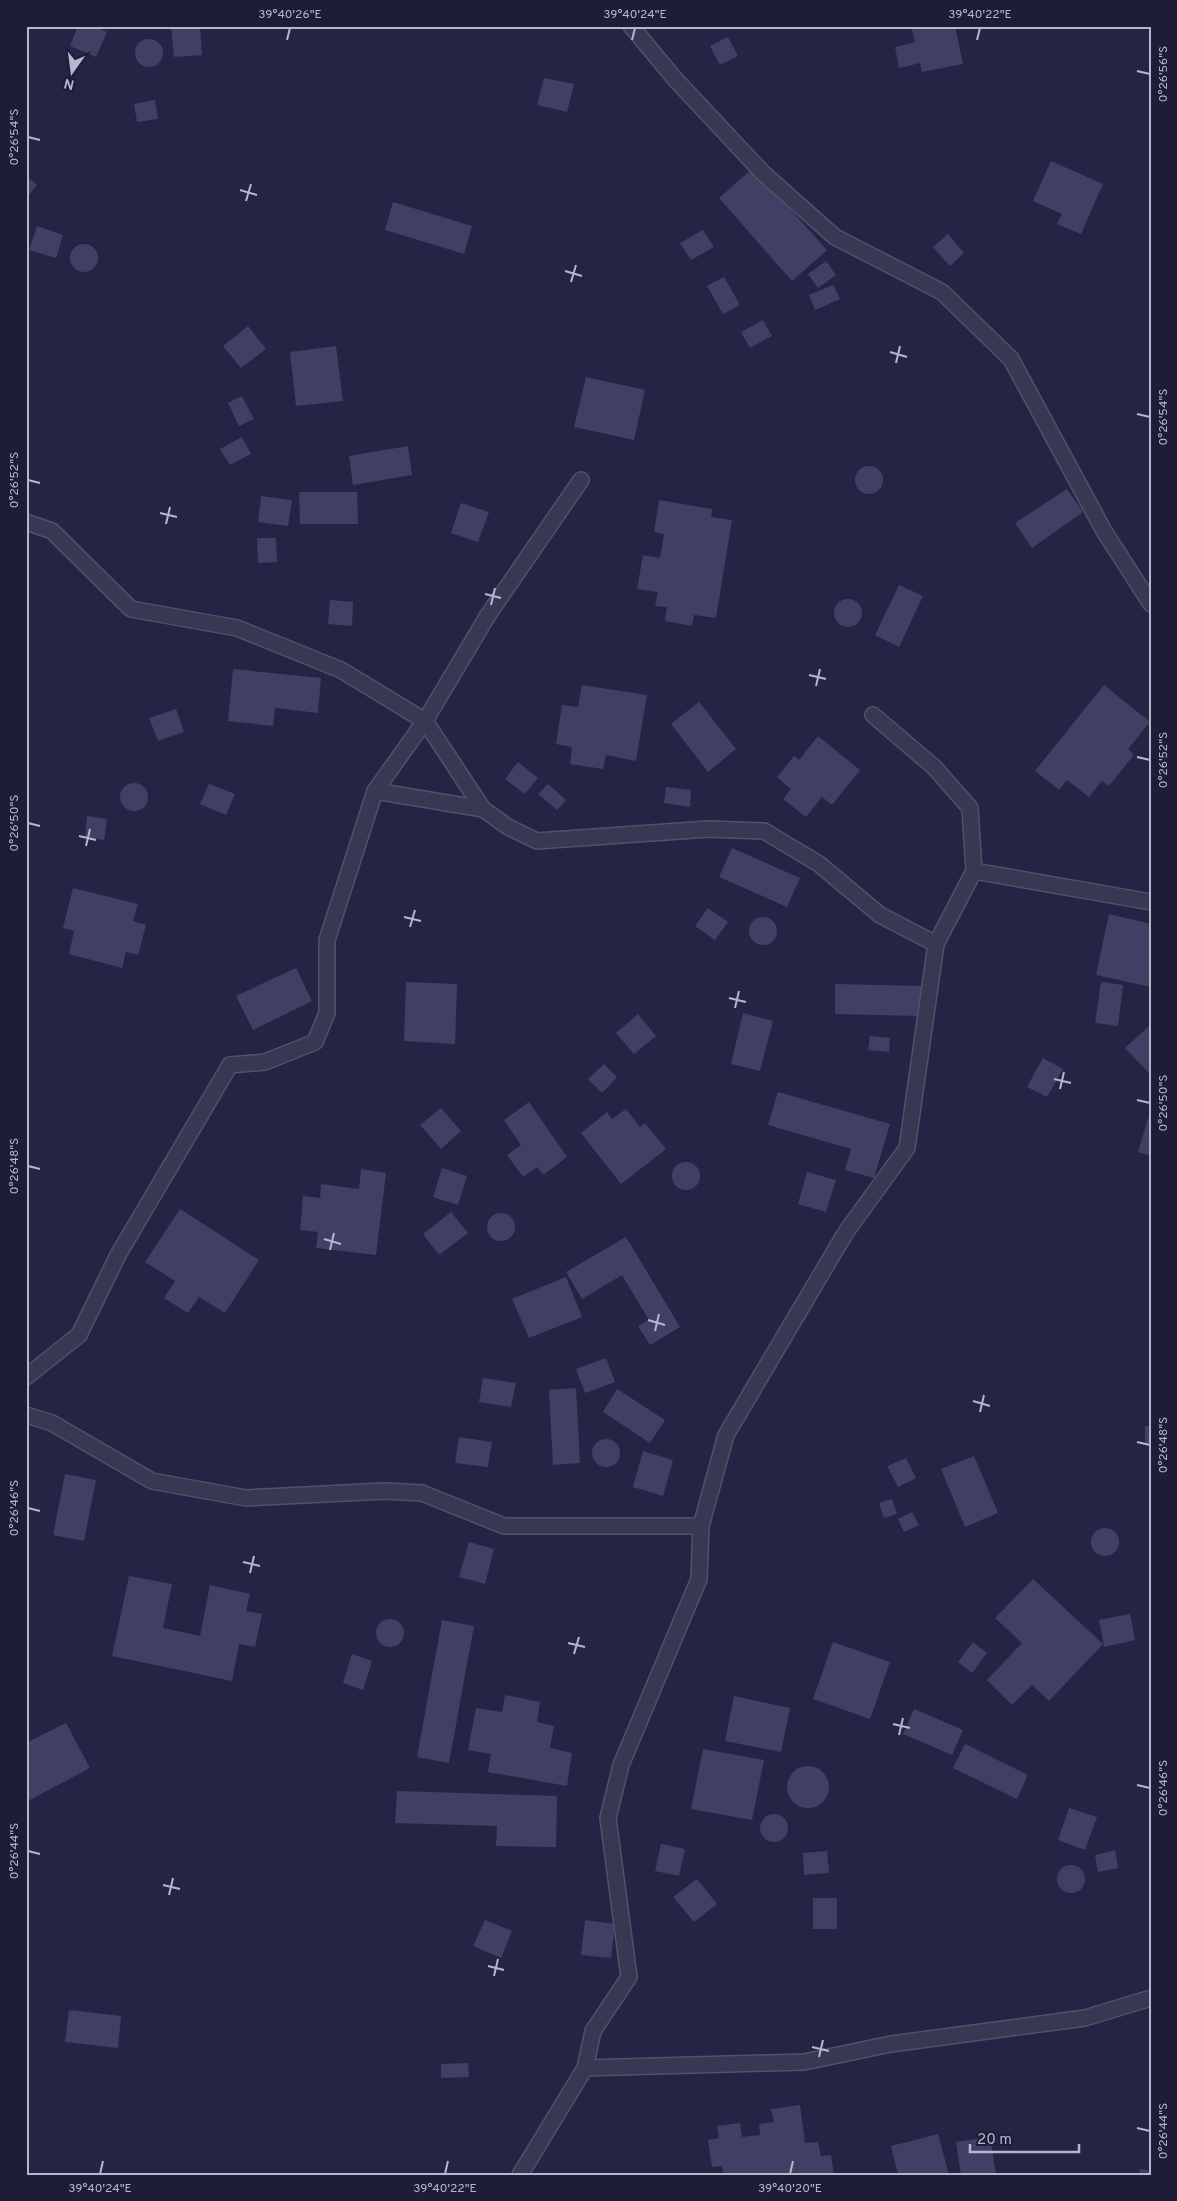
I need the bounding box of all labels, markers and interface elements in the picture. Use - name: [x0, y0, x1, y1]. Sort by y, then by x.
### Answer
- text: 39°40'26"E: [258, 7, 322, 23]
- text: 39°40'24"E: [603, 7, 667, 23]
- text: 39°40'22"E: [948, 7, 1012, 23]
- text: 0°26'56"S: [1156, 46, 1172, 102]
- north arrow: [48, 48, 98, 98]
- text: N: [62, 74, 76, 93]
- text: 0°26'54"S: [7, 109, 23, 165]
- text: 0°26'54"S: [1156, 389, 1172, 445]
- text: 0°26'52"S: [7, 452, 23, 508]
- text: 0°26'52"S: [1156, 732, 1172, 788]
- text: 0°26'50"S: [7, 795, 23, 851]
- text: 0°26'50"S: [1156, 1075, 1172, 1131]
- text: 0°26'48"S: [7, 1138, 23, 1194]
- text: 0°26'48"S: [1156, 1417, 1172, 1473]
- text: 0°26'46"S: [7, 1480, 23, 1536]
- text: 0°26'46"S: [1156, 1760, 1172, 1816]
- text: 0°26'44"S: [7, 1823, 23, 1879]
- text: 0°26'44"S: [1156, 2103, 1172, 2159]
- scale bar: [970, 2121, 1078, 2153]
- text: 20 m: [977, 2131, 1012, 2150]
- text: 39°40'24"E: [68, 2181, 132, 2197]
- text: 39°40'22"E: [413, 2181, 477, 2197]
- text: 39°40'20"E: [758, 2181, 822, 2197]

